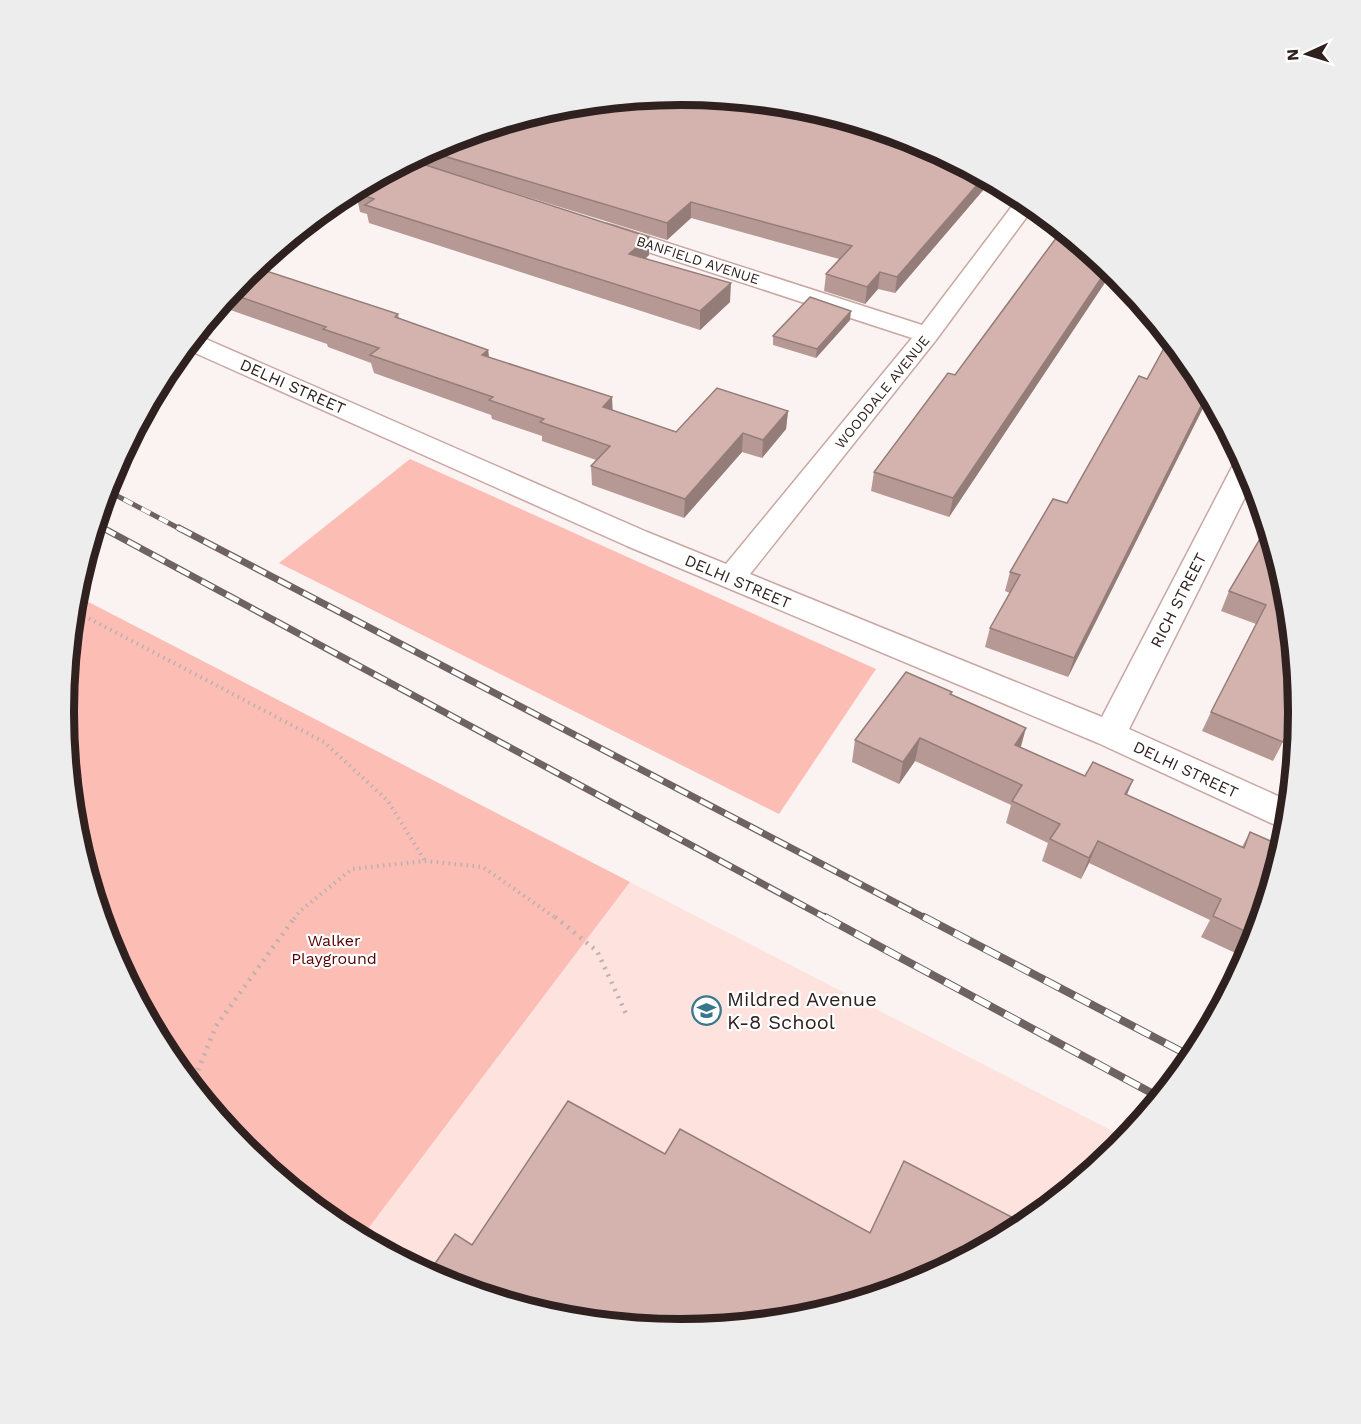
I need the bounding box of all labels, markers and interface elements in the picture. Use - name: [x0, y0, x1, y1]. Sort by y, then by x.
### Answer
- north arrow: [1277, 24, 1337, 84]
- text: N: [1283, 48, 1302, 62]
- street label: BANFIELD AVENUE: [634, 233, 762, 287]
- street label: WOODDALE AVENUE: [832, 332, 932, 452]
- street label: DELHI STREET: [237, 355, 349, 418]
- street label: RICH STREET: [1146, 549, 1211, 651]
- street label: DELHI STREET: [682, 551, 794, 612]
- street label: DELHI STREET: [1130, 737, 1241, 802]
- park label: Walker Playground: [291, 931, 377, 968]
- place label: Mildred Avenue K-8 School: [727, 987, 877, 1034]
- school or university icon: Mildred Avenue K-8 School: [690, 994, 722, 1026]

